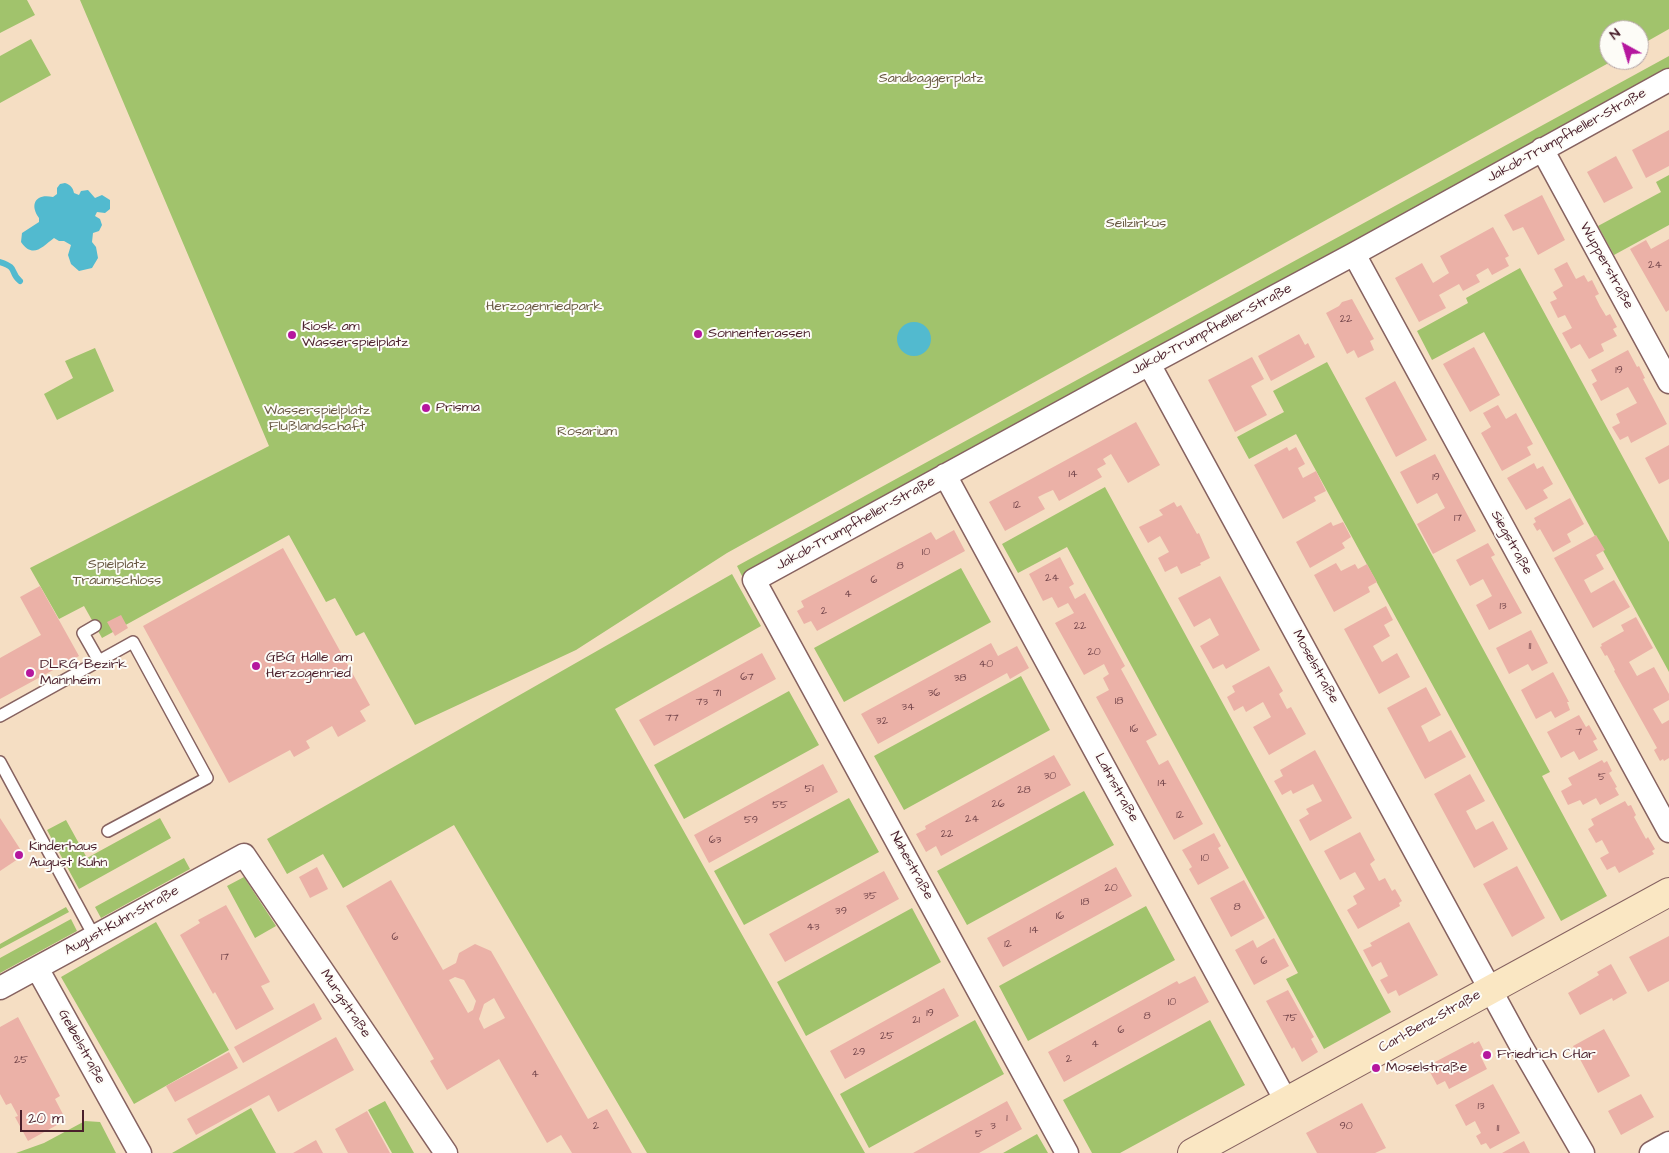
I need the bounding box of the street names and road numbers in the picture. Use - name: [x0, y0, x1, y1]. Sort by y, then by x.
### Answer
- street label: Jakob-Trumpfheller-Straße: [1484, 85, 1650, 187]
- street label: Wupperstraße: [1575, 220, 1637, 312]
- street label: Jakob-Trumpfheller-Straße: [1129, 280, 1295, 380]
- street label: Jakob-Trumpfheller-Straße: [773, 473, 939, 575]
- street label: Siegstraße: [1486, 508, 1536, 578]
- street label: Moselstraße: [1288, 627, 1342, 707]
- street label: Lahnstraße: [1090, 751, 1142, 825]
- street label: Nahestraße: [885, 829, 937, 903]
- street label: August-Kuhn-Straße: [62, 883, 182, 959]
- street label: Murgstraße: [316, 967, 374, 1041]
- street label: Carl-Benz-Straße: [1376, 987, 1484, 1057]
- street label: Geibelstraße: [54, 1007, 108, 1087]

